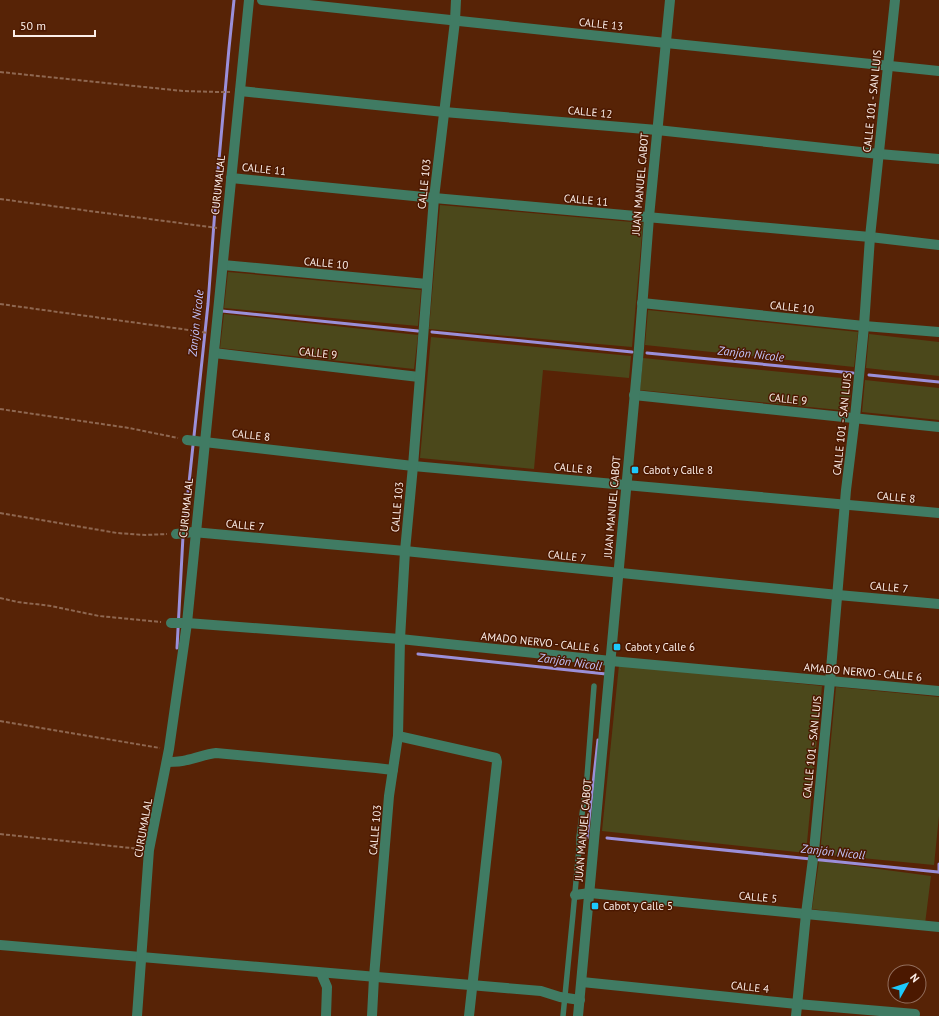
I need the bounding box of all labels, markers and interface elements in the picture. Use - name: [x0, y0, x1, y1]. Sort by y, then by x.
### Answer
- scale bar: [14, 12, 95, 38]
- street label: CALLE 13: [578, 15, 624, 33]
- text: 50 m: [20, 18, 46, 33]
- street label: CALLE 101 - SAN LUIS: [860, 49, 884, 153]
- street label: CALLE 12: [567, 103, 613, 121]
- street label: JUAN MANUEL CABOT: [628, 132, 651, 237]
- street label: CURUMALAL: [208, 154, 228, 216]
- street label: CALLE 103: [414, 158, 434, 210]
- street label: CALLE 11: [241, 160, 287, 178]
- street label: CALLE 11: [563, 191, 609, 209]
- street label: CALLE 10: [303, 254, 349, 272]
- water label: Zanjón Nicole: [184, 289, 206, 358]
- street label: CALLE 10: [769, 298, 815, 316]
- water label: Zanjón Nicole: [716, 342, 785, 364]
- street label: CALLE 9: [298, 344, 338, 362]
- street label: CALLE 101 - SAN LUIS: [830, 372, 854, 476]
- street label: CALLE 9: [768, 390, 808, 408]
- street label: CALLE 8: [231, 426, 271, 444]
- street label: JUAN MANUEL CABOT: [600, 455, 623, 560]
- street label: CALLE 8: [553, 459, 593, 477]
- place label: Cabot y Calle 8: [643, 463, 713, 477]
- marker: Cabot y Calle 8: [630, 465, 640, 475]
- street label: CURUMALAL: [176, 477, 196, 539]
- street label: CALLE 103: [388, 481, 406, 533]
- street label: CALLE 8: [876, 488, 916, 506]
- street label: CALLE 7: [225, 516, 265, 534]
- street label: CALLE 7: [547, 547, 587, 565]
- street label: CALLE 7: [869, 578, 909, 596]
- street label: AMADO NERVO - CALLE 6: [480, 629, 600, 655]
- place label: Cabot y Calle 6: [625, 640, 695, 654]
- marker: Cabot y Calle 6: [612, 642, 622, 652]
- water label: Zanjón Nicoll: [536, 649, 604, 674]
- street label: AMADO NERVO - CALLE 6: [803, 660, 923, 684]
- street label: CALLE 101 - SAN LUIS: [800, 695, 824, 799]
- street label: JUAN MANUEL CABOT: [571, 778, 594, 883]
- street label: CURUMALAL: [131, 797, 155, 859]
- street label: CALLE 103: [366, 804, 384, 856]
- water label: Zanjón Nicoll: [799, 841, 867, 862]
- street label: CALLE 5: [738, 888, 778, 906]
- place label: Cabot y Calle 5: [603, 899, 673, 913]
- marker: Cabot y Calle 5: [590, 901, 600, 911]
- north arrow: [887, 964, 927, 1004]
- text: N: [907, 970, 922, 985]
- street label: CALLE 4: [730, 978, 770, 996]

